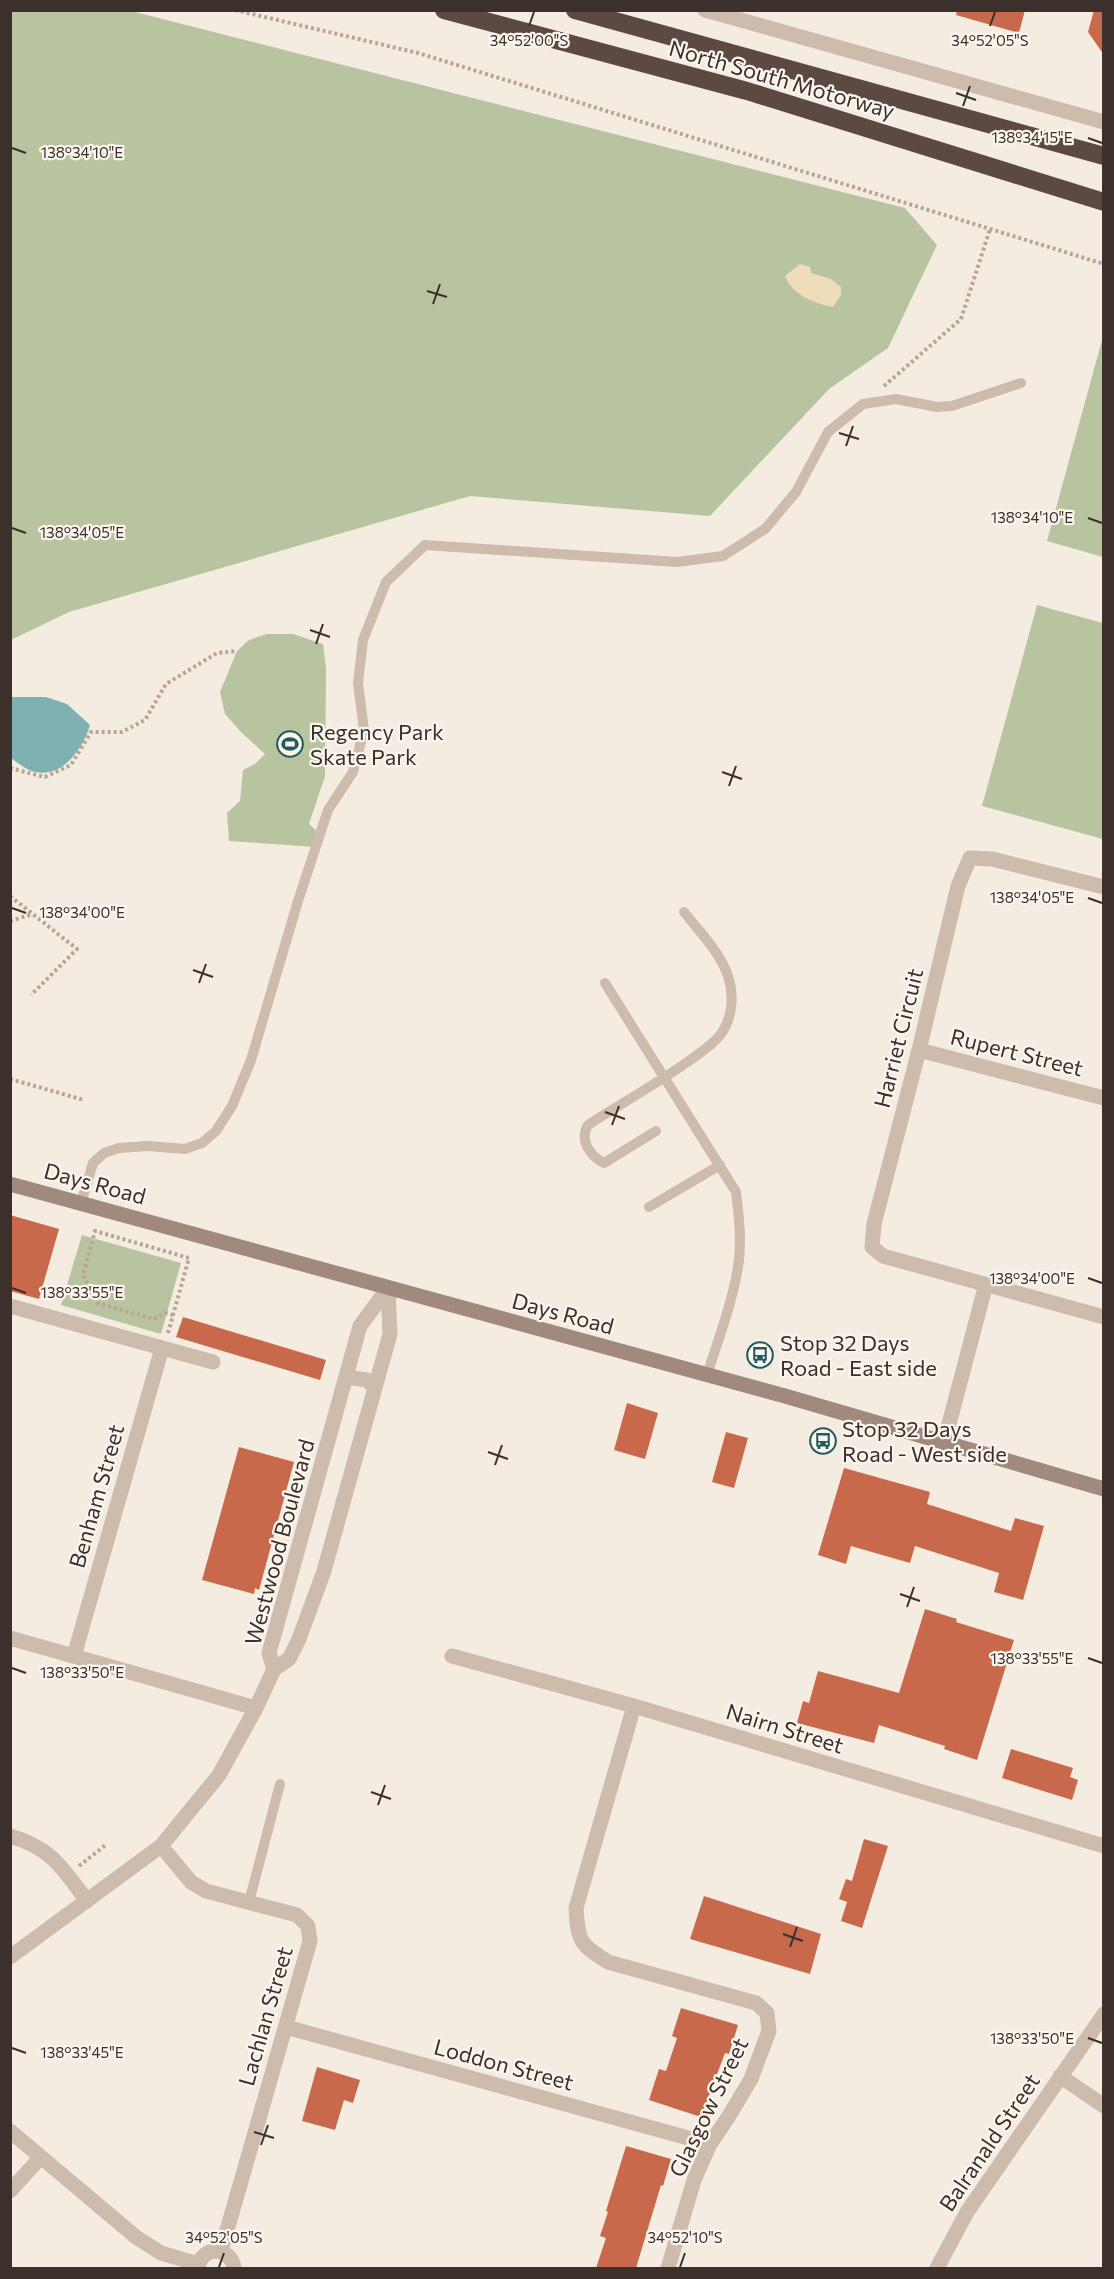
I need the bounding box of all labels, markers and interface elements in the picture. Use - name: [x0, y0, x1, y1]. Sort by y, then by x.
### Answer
- text: 34°52'00"S: [490, 31, 568, 49]
- text: 34°52'05"S: [951, 31, 1029, 49]
- street label: North South Motorway: [666, 34, 898, 124]
- text: 138°34'15"E: [991, 128, 1073, 146]
- text: 138°34'10"E: [41, 143, 123, 161]
- text: 138°34'10"E: [991, 508, 1073, 526]
- text: 138°34'05"E: [40, 523, 124, 541]
- place label: Regency Park Skate Park: [310, 718, 444, 770]
- sports icon: Regency Park Skate Park: [275, 729, 305, 759]
- text: 138°34'05"E: [990, 888, 1074, 906]
- text: 138°34'00"E: [39, 903, 125, 921]
- street label: Harriet Circuit: [868, 965, 928, 1111]
- street label: Rupert Street: [948, 1022, 1086, 1082]
- street label: Days Road: [41, 1156, 149, 1210]
- text: 138°34'00"E: [989, 1269, 1075, 1287]
- text: 138°33'55"E: [41, 1283, 124, 1301]
- street label: Days Road: [509, 1286, 617, 1340]
- place label: Stop 32 Days Road - East side: [780, 1329, 937, 1381]
- bus stop icon: Stop 32 Days Road - East side: [745, 1340, 775, 1370]
- place label: Stop 32 Days Road - West side: [842, 1415, 1007, 1467]
- street label: Benham Street: [63, 1421, 129, 1571]
- bus stop icon: Stop 32 Days Road - West side: [808, 1426, 838, 1456]
- street label: Westwood Boulevard: [239, 1436, 319, 1648]
- text: 138°33'55"E: [991, 1649, 1074, 1667]
- text: 138°33'50"E: [40, 1663, 124, 1681]
- street label: Nairn Street: [723, 1697, 847, 1759]
- street label: Lachlan Street: [232, 1943, 298, 2089]
- text: 138°33'50"E: [990, 2029, 1074, 2047]
- street label: Loddon Street: [431, 2032, 577, 2096]
- street label: Glasgow Street: [663, 2033, 753, 2181]
- text: 138°33'45"E: [40, 2043, 124, 2061]
- street label: Balranald Street: [933, 2068, 1045, 2216]
- text: 34°52'05"S: [185, 2228, 263, 2246]
- text: 34°52'10"S: [647, 2228, 723, 2246]

